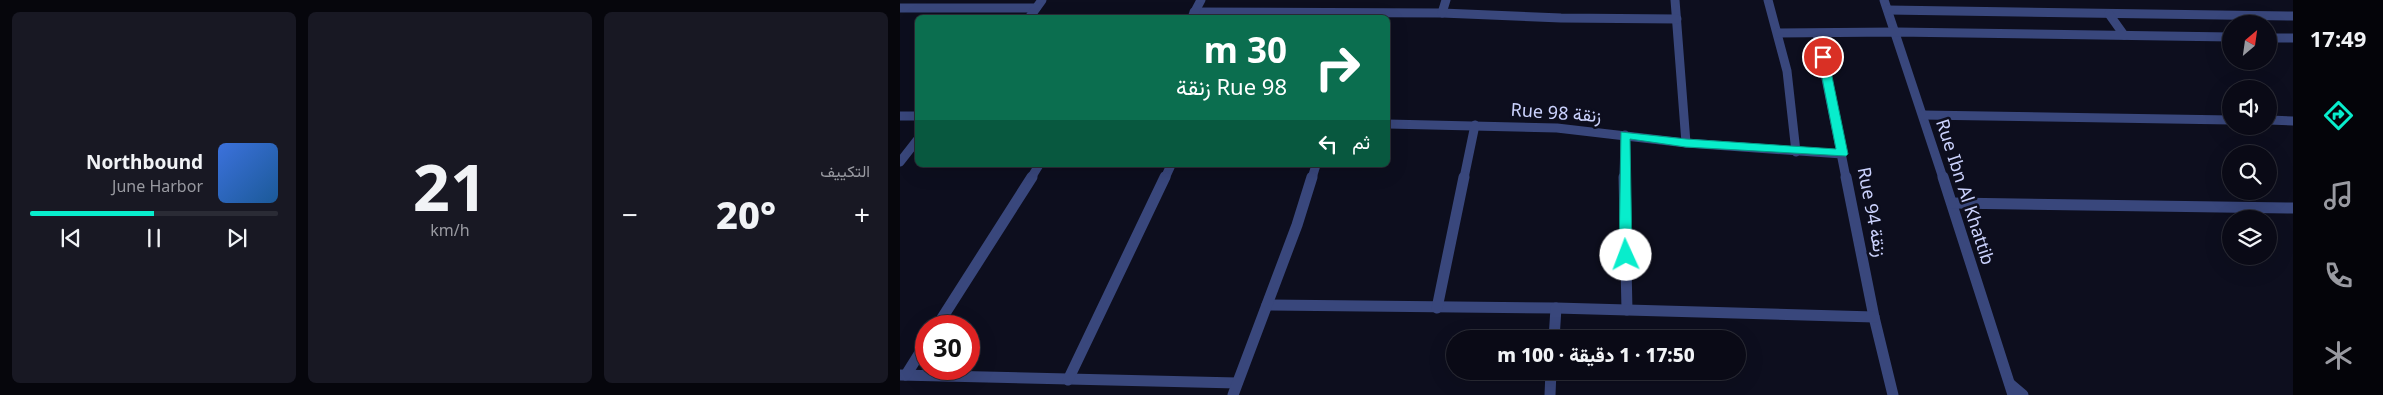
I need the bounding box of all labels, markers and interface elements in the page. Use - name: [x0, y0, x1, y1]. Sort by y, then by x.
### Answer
- north arrow: [2222, 15, 2278, 70]
- map controls: [2222, 15, 2277, 265]
- text: 17:49: [2310, 23, 2366, 53]
- text: 30 m: [1204, 26, 1287, 73]
- icon: right: [1305, 35, 1370, 100]
- pin: [1802, 36, 1844, 78]
- icon: arrive: [1809, 43, 1837, 71]
- text: Rue 98 زنقة: [1176, 71, 1287, 101]
- button: sound: [2222, 80, 2277, 135]
- street label: Rue 98 زنقة: [1510, 97, 1602, 127]
- icon: directions: [2321, 98, 2356, 133]
- street label: Rue Ibn Al Khattib: [1931, 116, 2001, 268]
- text: ثم: [1352, 129, 1370, 155]
- icon: left: [1314, 130, 1342, 158]
- text: 21: [413, 142, 487, 230]
- button: search: [2222, 145, 2277, 200]
- text: Northbound: [86, 149, 203, 175]
- text: التكييف: [820, 160, 870, 182]
- street label: Rue 94 زنقة: [1853, 165, 1893, 259]
- text: June Harbor: [112, 175, 203, 197]
- icon: music: [2321, 178, 2356, 213]
- text: 20°: [716, 188, 776, 240]
- text: −: [622, 195, 638, 233]
- text: +: [854, 195, 870, 233]
- button: layers: [2222, 210, 2277, 265]
- text: km/h: [430, 219, 470, 241]
- icon: previous: [57, 224, 85, 252]
- icon: pause: [140, 224, 168, 252]
- icon: next: [223, 224, 251, 252]
- position arrow: [1599, 228, 1651, 280]
- icon: phone: [2321, 258, 2356, 293]
- speed limit sign: 30: [915, 315, 980, 380]
- icon: climate: [2321, 338, 2356, 373]
- text: 17:50 · 1 دقيقة · 100 m: [1497, 342, 1695, 368]

